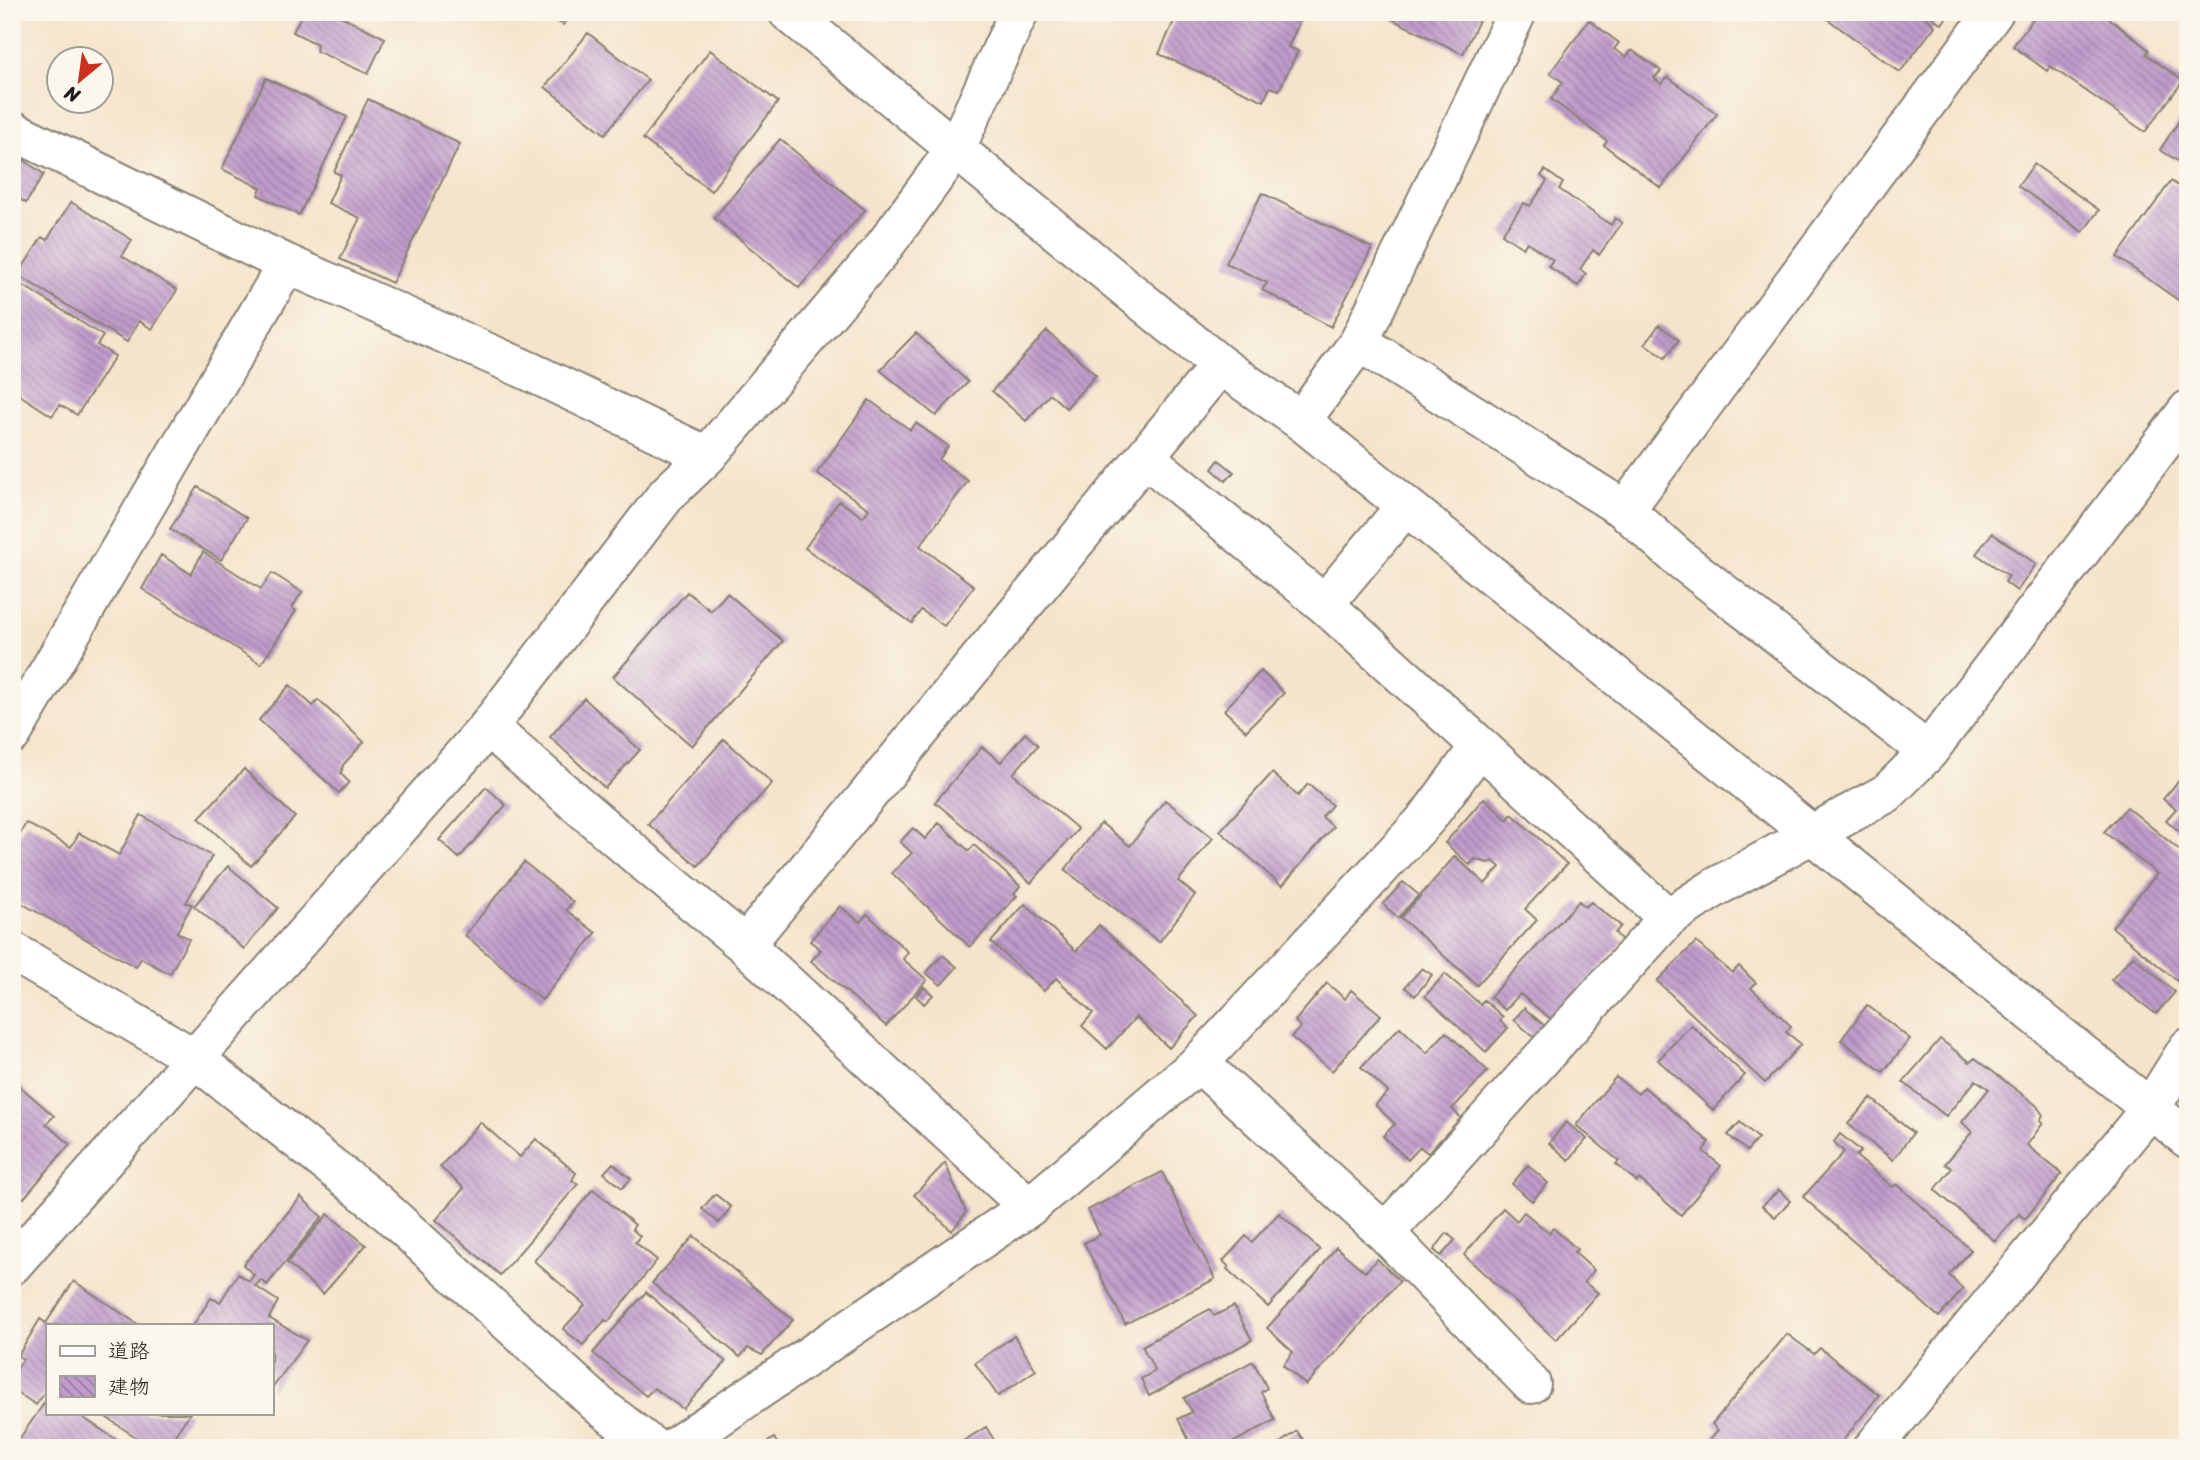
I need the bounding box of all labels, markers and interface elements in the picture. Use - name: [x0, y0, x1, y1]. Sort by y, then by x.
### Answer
- north arrow: [46, 46, 116, 116]
- text: N: [58, 76, 87, 113]
- legend: [46, 1324, 273, 1414]
- text: 道路: [108, 1332, 150, 1370]
- text: 建物: [108, 1368, 150, 1406]

